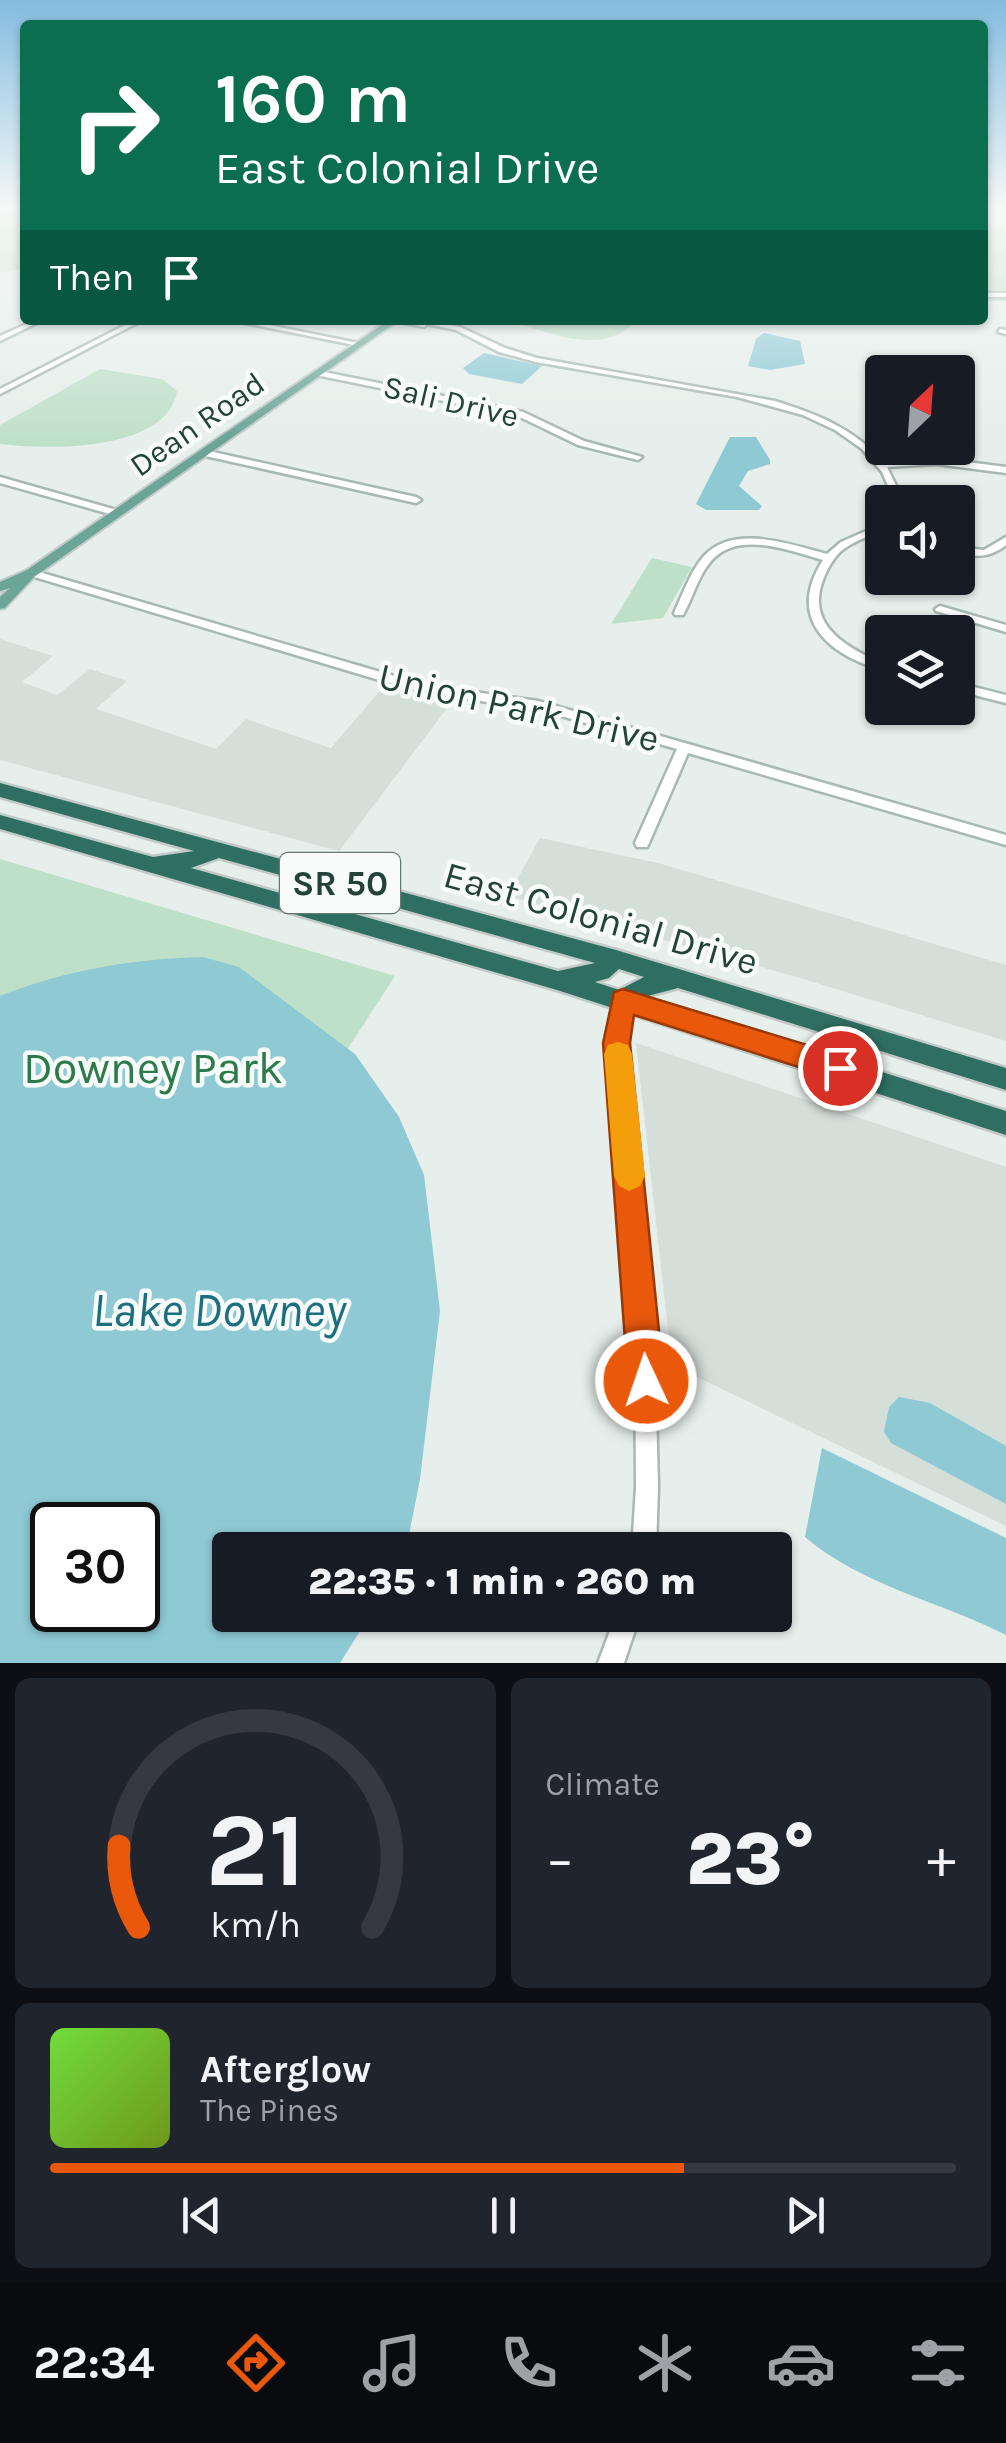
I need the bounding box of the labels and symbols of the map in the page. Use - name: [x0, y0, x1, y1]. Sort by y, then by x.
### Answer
- north arrow: [865, 355, 975, 465]
- street label: Dean Road: [123, 365, 272, 484]
- street label: Sali Drive: [380, 368, 522, 435]
- street label: Union Park Drive: [374, 653, 664, 762]
- street label: East Colonial Drive: [439, 852, 763, 985]
- road number: SR 50: [280, 853, 400, 913]
- pin: [798, 1026, 883, 1111]
- park label: Downey Park: [23, 1042, 283, 1095]
- water label: Lake Downey: [92, 1282, 347, 1339]
- position arrow: [594, 1329, 698, 1433]
- speed limit sign: 30: [30, 1502, 160, 1632]

